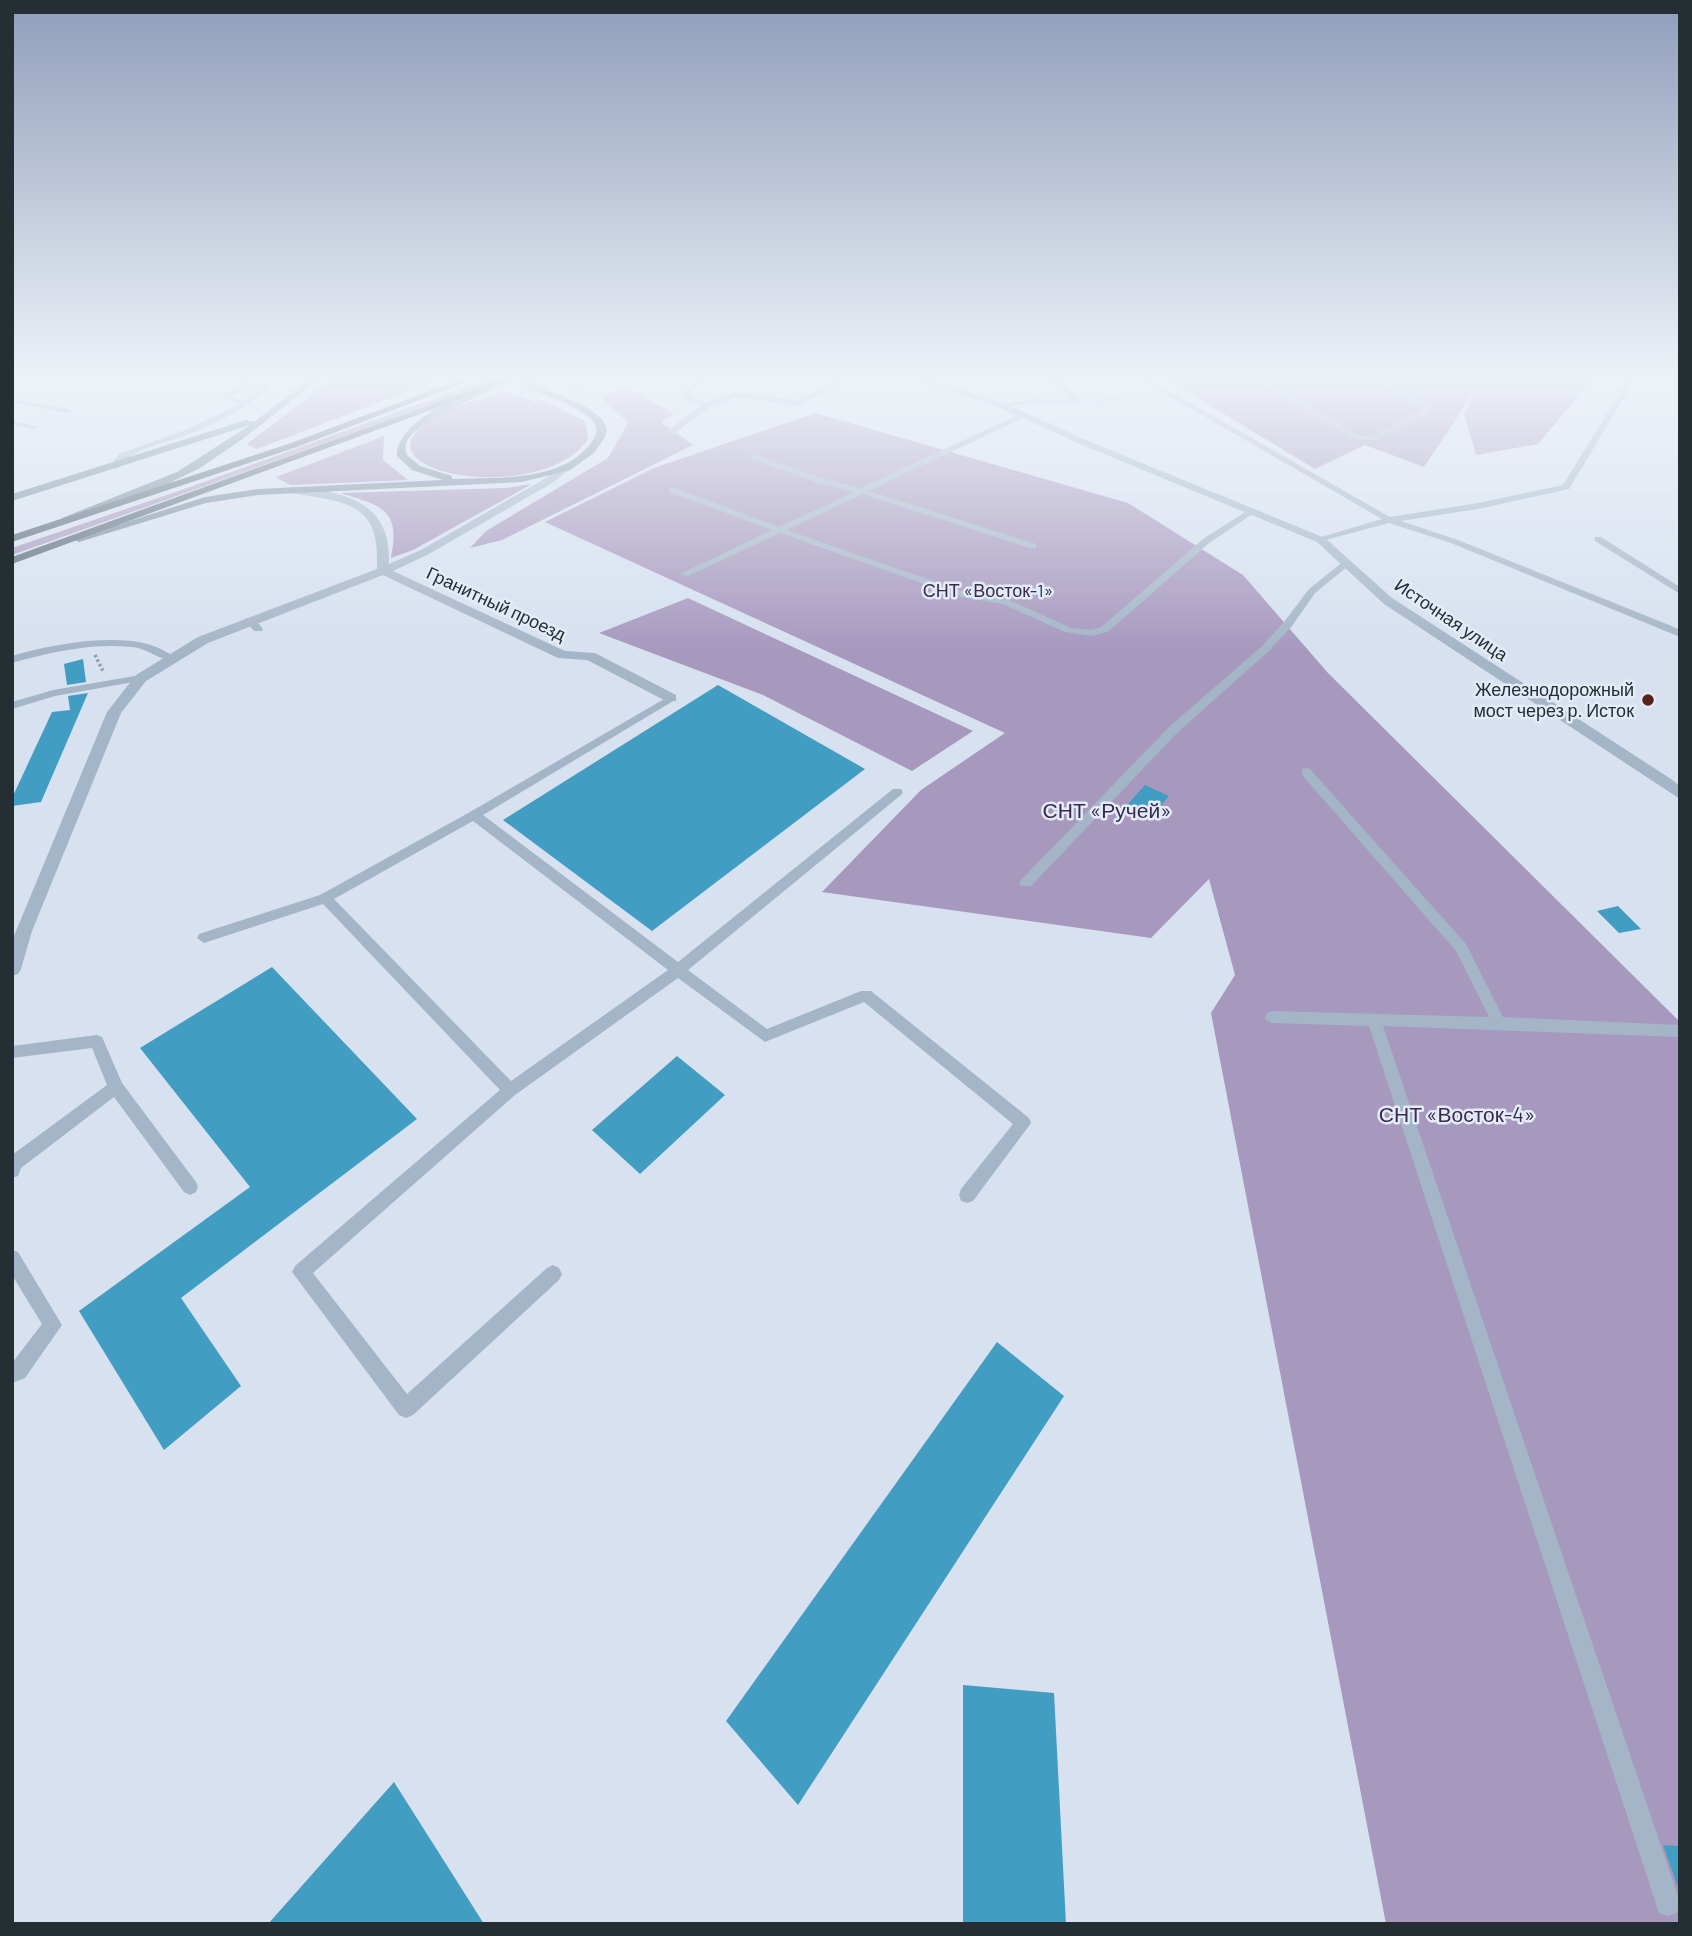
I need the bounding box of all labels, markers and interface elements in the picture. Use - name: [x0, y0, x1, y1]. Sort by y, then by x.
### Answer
- street label: Гранитный проезд: [423, 562, 569, 646]
- street label: Источная улица: [1390, 574, 1512, 666]
- park label: СНТ «Восток-1»: [923, 580, 1053, 602]
- place label: Железнодорожный мост через р. Исток: [1473, 679, 1634, 722]
- marker: Железнодорожный мост через р. Исток: [1640, 692, 1656, 708]
- park label: СНТ «Ручей»: [1043, 798, 1171, 824]
- park label: СНТ «Восток-4»: [1379, 1102, 1535, 1128]

